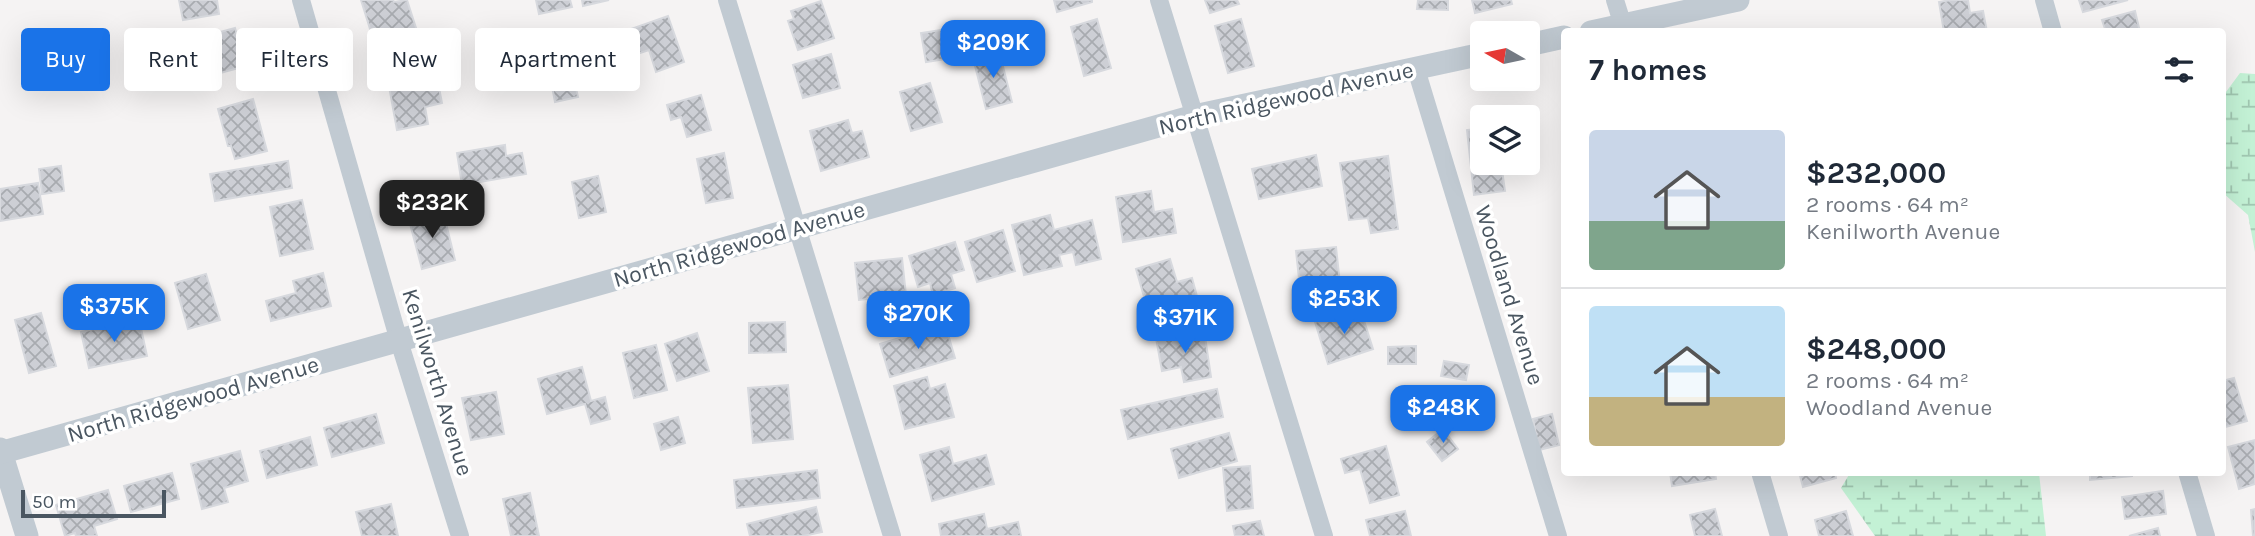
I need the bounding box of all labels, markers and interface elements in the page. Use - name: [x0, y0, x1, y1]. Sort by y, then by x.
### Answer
- pin: $209K: [944, 20, 1042, 80]
- north arrow: [1470, 21, 1540, 91]
- map controls: [1470, 21, 1540, 175]
- chip: Buy: [21, 28, 110, 91]
- chip: Rent: [124, 28, 222, 91]
- chip: Filters: [236, 28, 353, 91]
- chip: New: [367, 28, 461, 91]
- chip: Apartment: [475, 28, 640, 91]
- text: $209K: [956, 29, 1030, 56]
- icon: filters: [2160, 51, 2198, 89]
- text: 7 homes: [1589, 52, 1707, 88]
- street label: North Ridgewood Avenue: [1156, 56, 1416, 141]
- button: layers: [1470, 105, 1540, 175]
- text: $232,000: [1806, 155, 1946, 191]
- icon: home: [1645, 158, 1729, 242]
- pin: $232K: [383, 180, 481, 240]
- text: $232K: [395, 189, 469, 216]
- text: 2 rooms · 64 m²: [1806, 191, 1969, 218]
- street label: North Ridgewood Avenue: [610, 196, 868, 293]
- street label: Woodland Avenue: [1469, 202, 1550, 388]
- text: Kenilworth Avenue: [1806, 218, 2000, 245]
- pin: $253K: [1295, 276, 1393, 336]
- pin: $375K: [65, 284, 163, 344]
- street label: Kenilworth Avenue: [396, 285, 479, 479]
- text: $253K: [1308, 285, 1380, 312]
- pin: $270K: [869, 292, 967, 351]
- text: $375K: [79, 293, 149, 320]
- pin: $371K: [1136, 296, 1234, 355]
- text: $270K: [883, 300, 953, 327]
- text: $371K: [1153, 304, 1217, 331]
- text: $248,000: [1806, 331, 1947, 367]
- icon: home: [1645, 334, 1729, 418]
- street label: North Ridgewood Avenue: [64, 351, 322, 448]
- text: 2 rooms · 64 m²: [1806, 367, 1969, 394]
- pin: $248K: [1394, 386, 1492, 445]
- text: $248K: [1406, 394, 1480, 421]
- text: Woodland Avenue: [1806, 394, 1992, 421]
- scale bar: [21, 487, 166, 519]
- text: 50 m: [32, 491, 76, 513]

